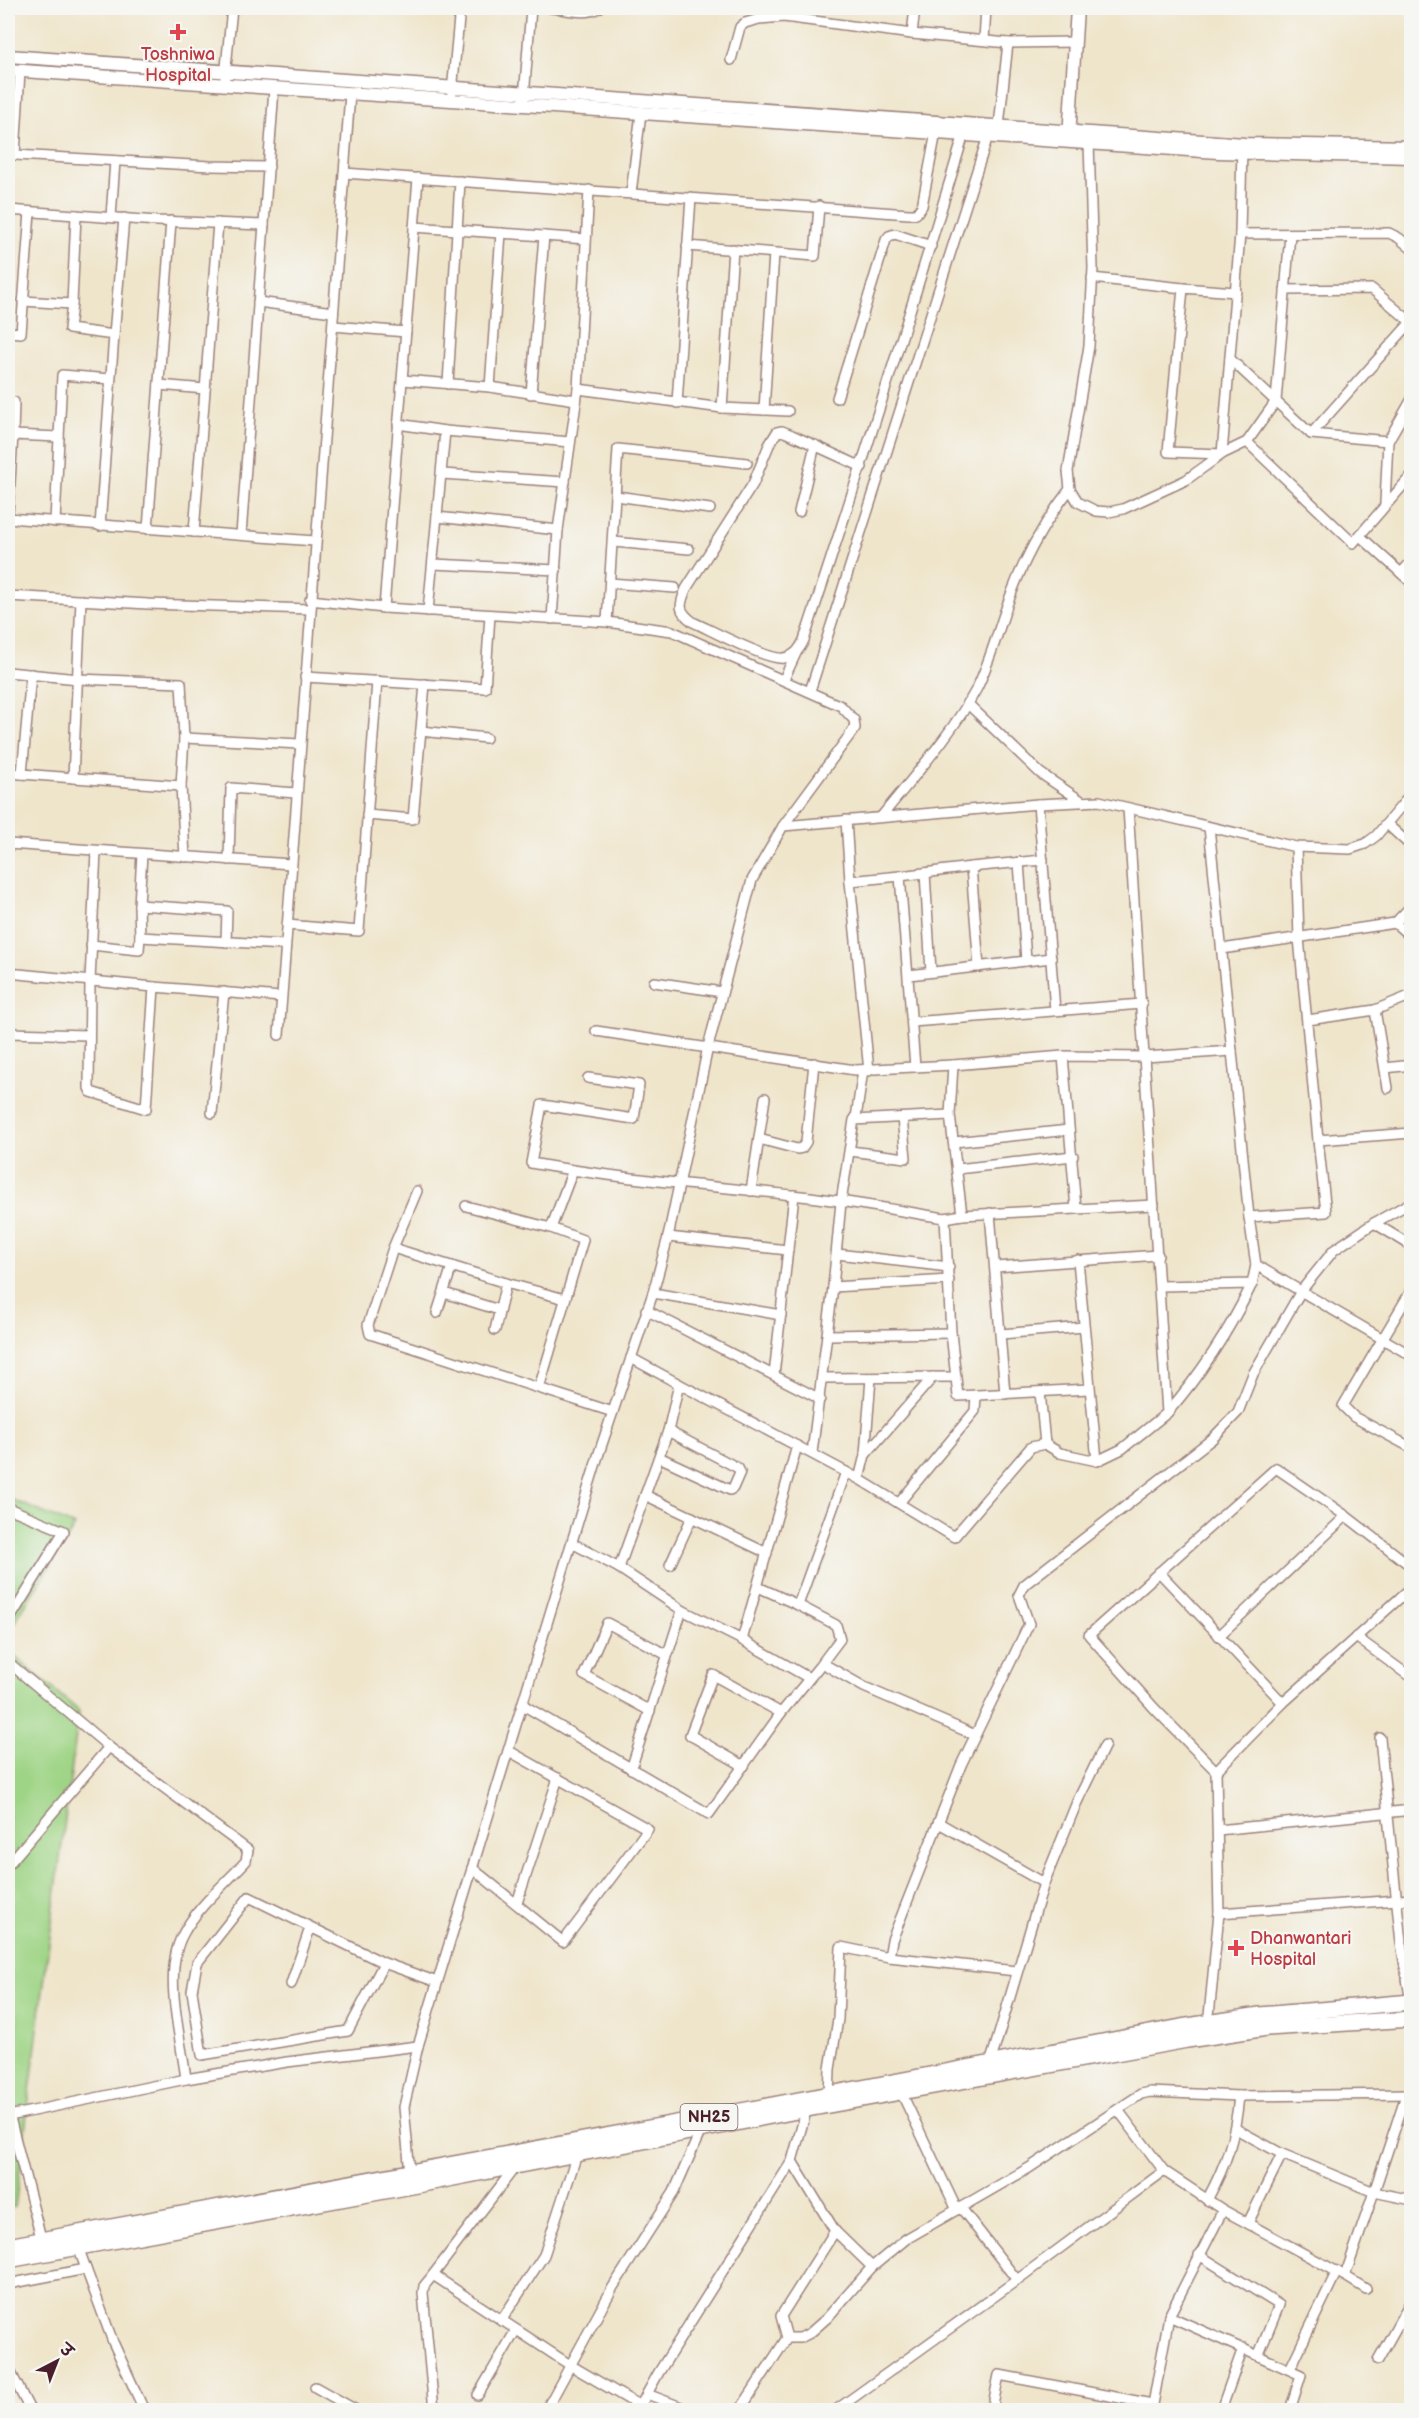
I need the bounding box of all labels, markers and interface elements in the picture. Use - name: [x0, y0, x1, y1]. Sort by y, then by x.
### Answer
- marker: Toshniwa Hospital: [169, 23, 187, 41]
- place label: Toshniwa Hospital: [141, 44, 215, 86]
- place label: Dhanwantari Hospital: [1250, 1928, 1351, 1970]
- marker: Dhanwantari Hospital: [1227, 1939, 1245, 1957]
- road number: NH25: [680, 2104, 738, 2130]
- north arrow: [27, 2331, 87, 2391]
- text: उ: [54, 2339, 77, 2362]

